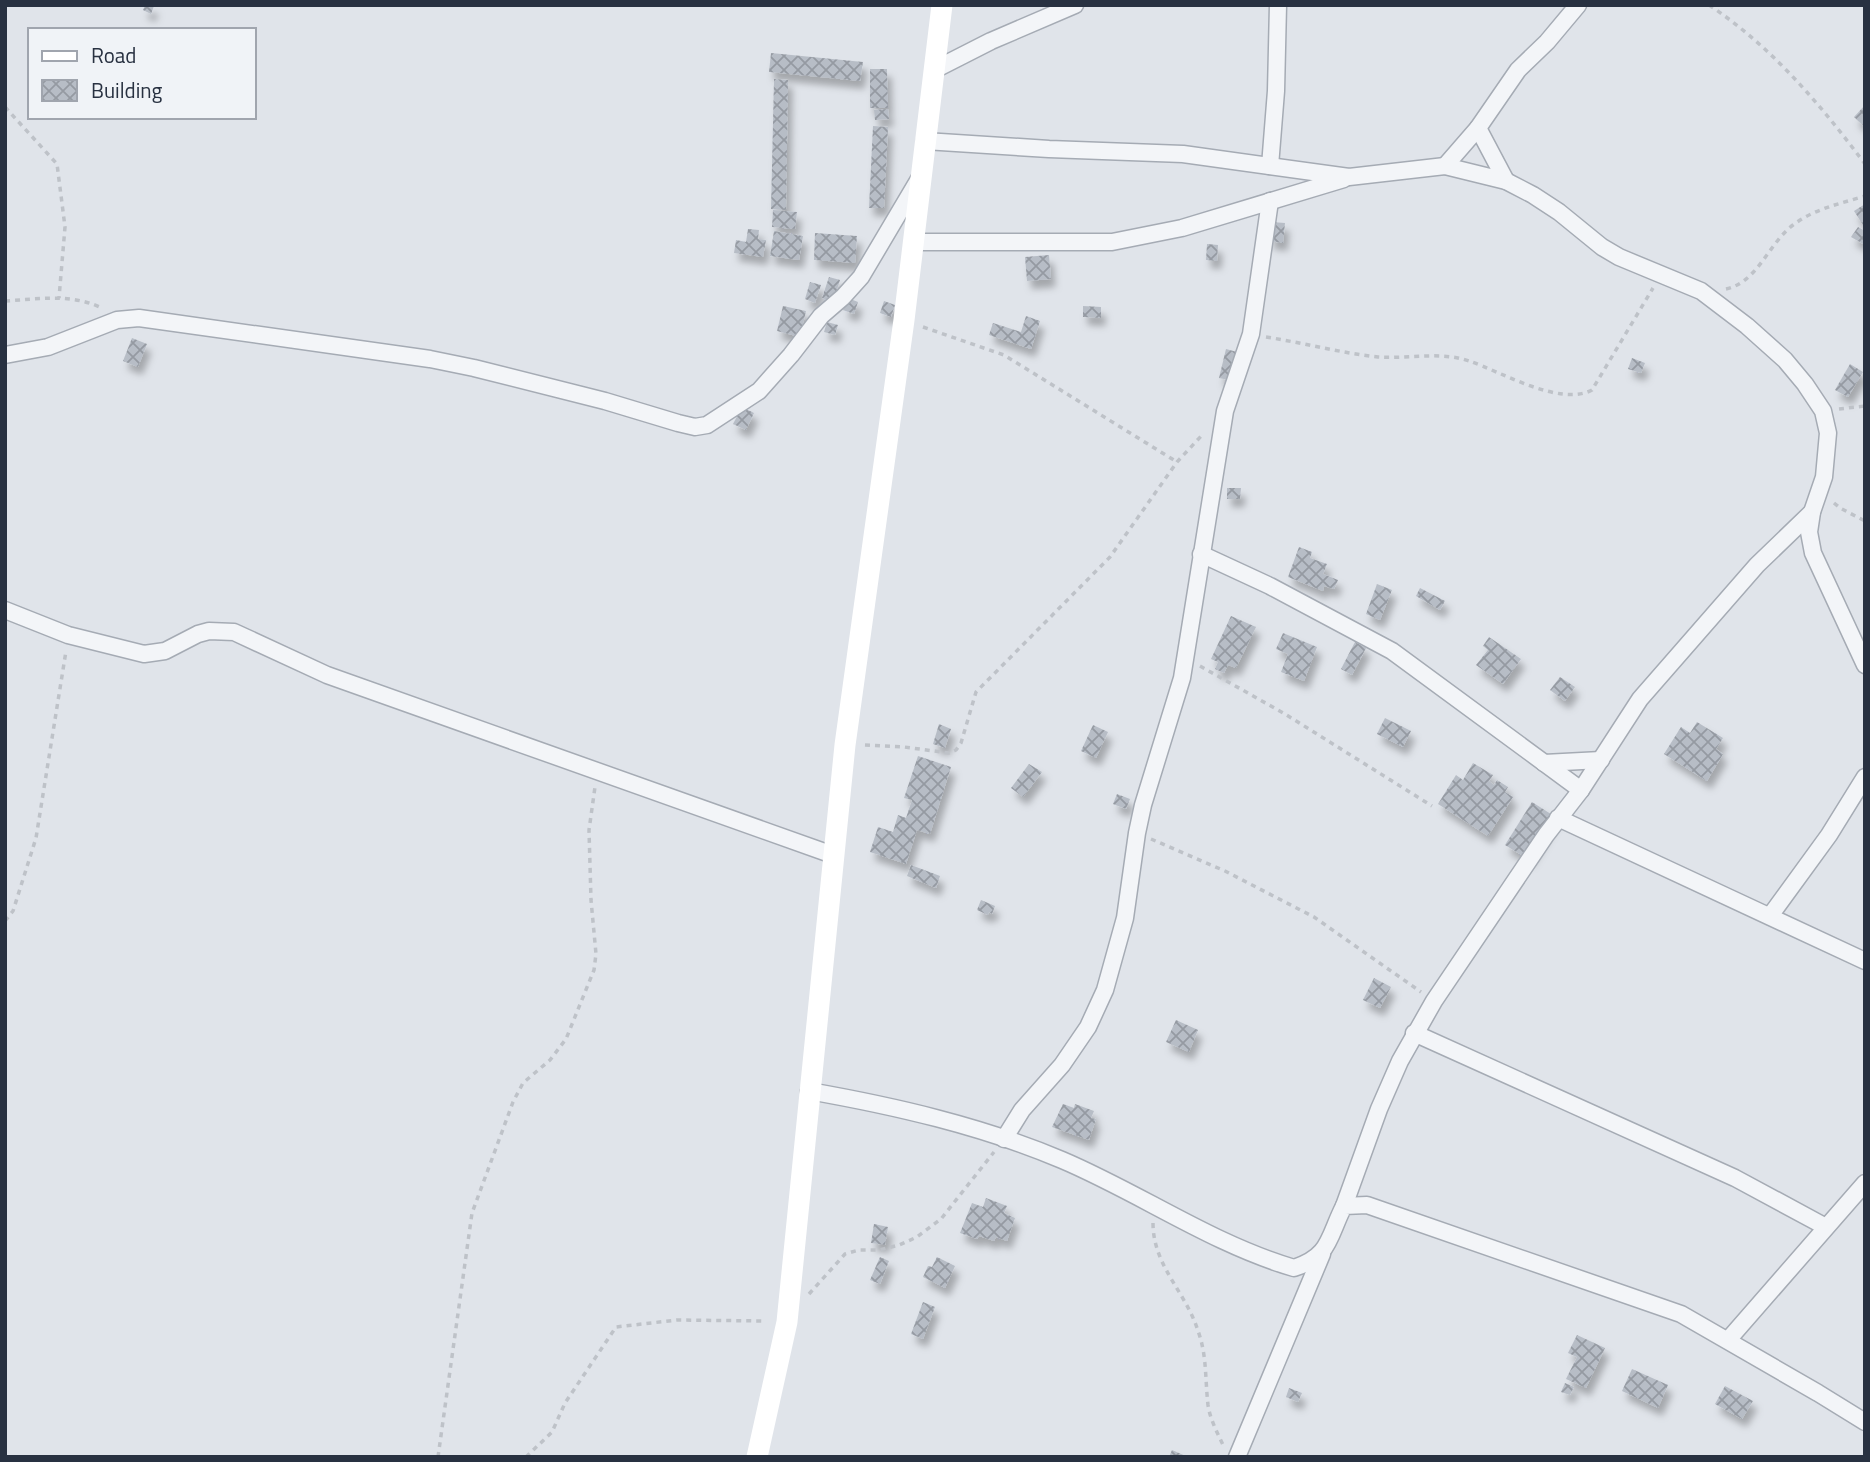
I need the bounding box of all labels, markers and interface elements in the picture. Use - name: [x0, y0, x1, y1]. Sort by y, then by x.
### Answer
- legend: [28, 28, 256, 119]
- text: Road: [91, 39, 136, 71]
- text: Building: [91, 74, 163, 106]

